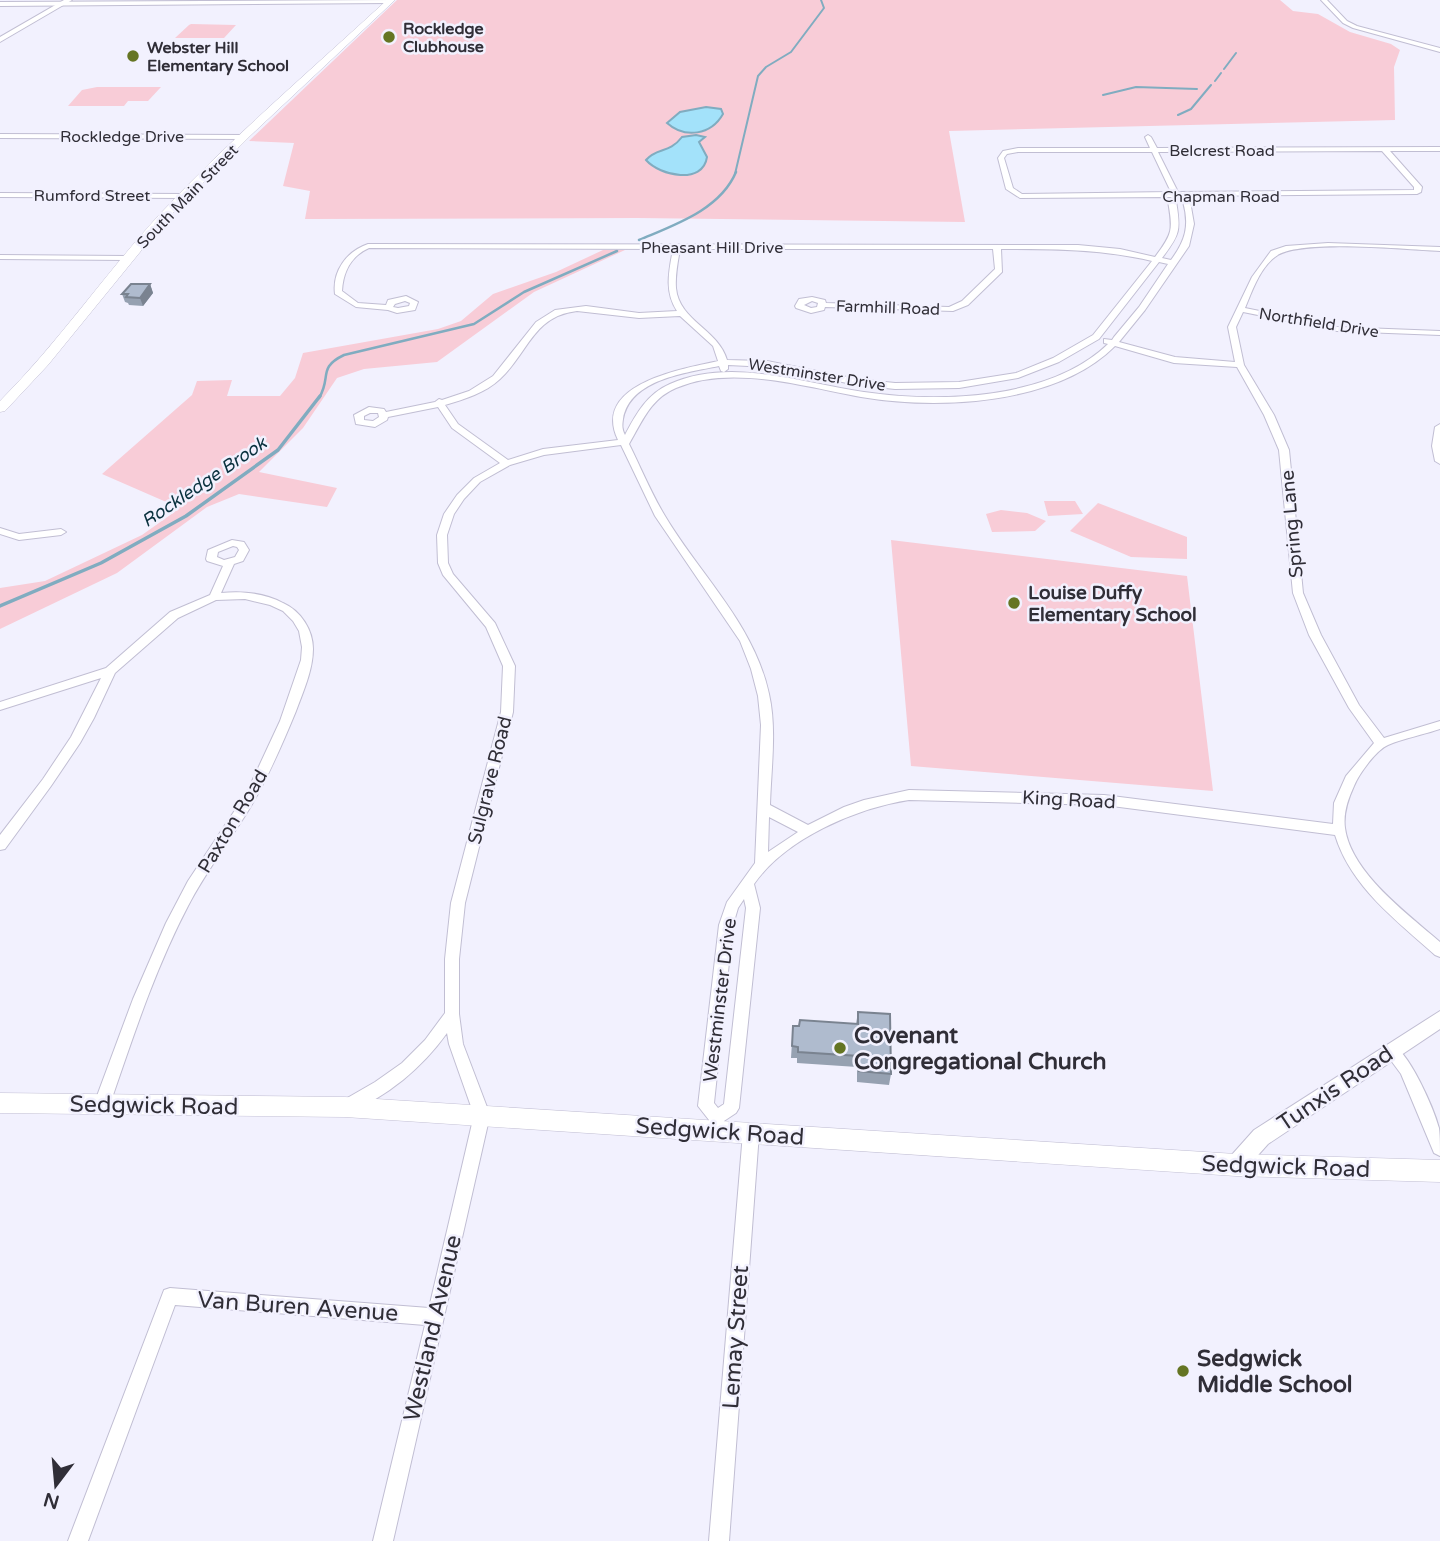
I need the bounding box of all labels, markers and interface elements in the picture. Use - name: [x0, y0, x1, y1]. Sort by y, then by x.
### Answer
- place label: Rockledge Clubhouse: [403, 19, 484, 57]
- marker: Rockledge Clubhouse: [381, 29, 397, 45]
- place label: Webster Hill Elementary School: [147, 38, 289, 76]
- marker: Webster Hill Elementary School: [125, 48, 141, 64]
- street label: Rockledge Drive: [60, 127, 184, 147]
- street label: South Main Street: [133, 140, 243, 253]
- street label: Belcrest Road: [1169, 141, 1275, 161]
- street label: Rumford Street: [34, 186, 150, 206]
- street label: Chapman Road: [1162, 187, 1280, 207]
- street label: Pheasant Hill Drive: [641, 238, 783, 258]
- street label: Farmhill Road: [835, 296, 940, 320]
- street label: Northfield Drive: [1258, 304, 1380, 342]
- street label: Westminster Drive: [747, 354, 887, 396]
- water label: Rockledge Brook: [137, 431, 272, 532]
- street label: Spring Lane: [1276, 469, 1308, 579]
- place label: Louise Duffy Elementary School: [1028, 582, 1197, 627]
- marker: Louise Duffy Elementary School: [1006, 595, 1022, 611]
- street label: Sulgrave Road: [463, 714, 516, 846]
- street label: Paxton Road: [194, 766, 272, 877]
- street label: King Road: [1022, 787, 1116, 813]
- street label: Westminster Drive: [699, 917, 741, 1083]
- place label: Covenant Congregational Church: [854, 1022, 1107, 1076]
- marker: Covenant Congregational Church: [832, 1040, 848, 1056]
- street label: Tunxis Road: [1272, 1040, 1399, 1138]
- street label: Sedgwick Road: [69, 1091, 239, 1121]
- street label: Sedgwick Road: [635, 1112, 805, 1152]
- street label: Sedgwick Road: [1201, 1150, 1371, 1184]
- street label: Westland Avenue: [398, 1232, 468, 1424]
- street label: Lemay Street: [717, 1264, 755, 1410]
- street label: Van Buren Avenue: [197, 1286, 399, 1328]
- place label: Sedgwick Middle School: [1197, 1345, 1353, 1399]
- marker: Sedgwick Middle School: [1175, 1363, 1191, 1379]
- north arrow: [21, 1450, 91, 1520]
- text: N: [41, 1488, 62, 1513]

